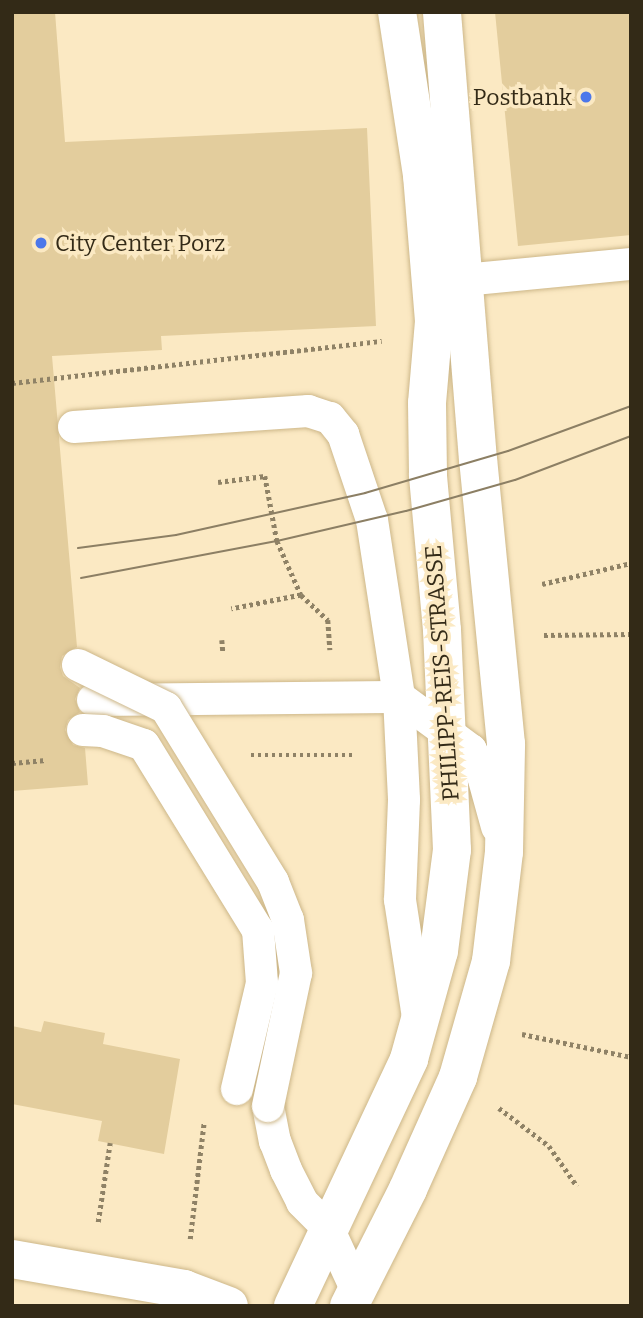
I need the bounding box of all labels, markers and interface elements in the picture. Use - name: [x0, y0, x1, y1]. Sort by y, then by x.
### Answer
- place label: Postbank: [473, 83, 572, 111]
- marker: Postbank: [578, 89, 594, 105]
- place label: City Center Porz: [55, 229, 225, 257]
- marker: City Center Porz: [33, 235, 49, 251]
- street label: PHILIPP-REIS-STRASSE: [419, 544, 465, 802]

